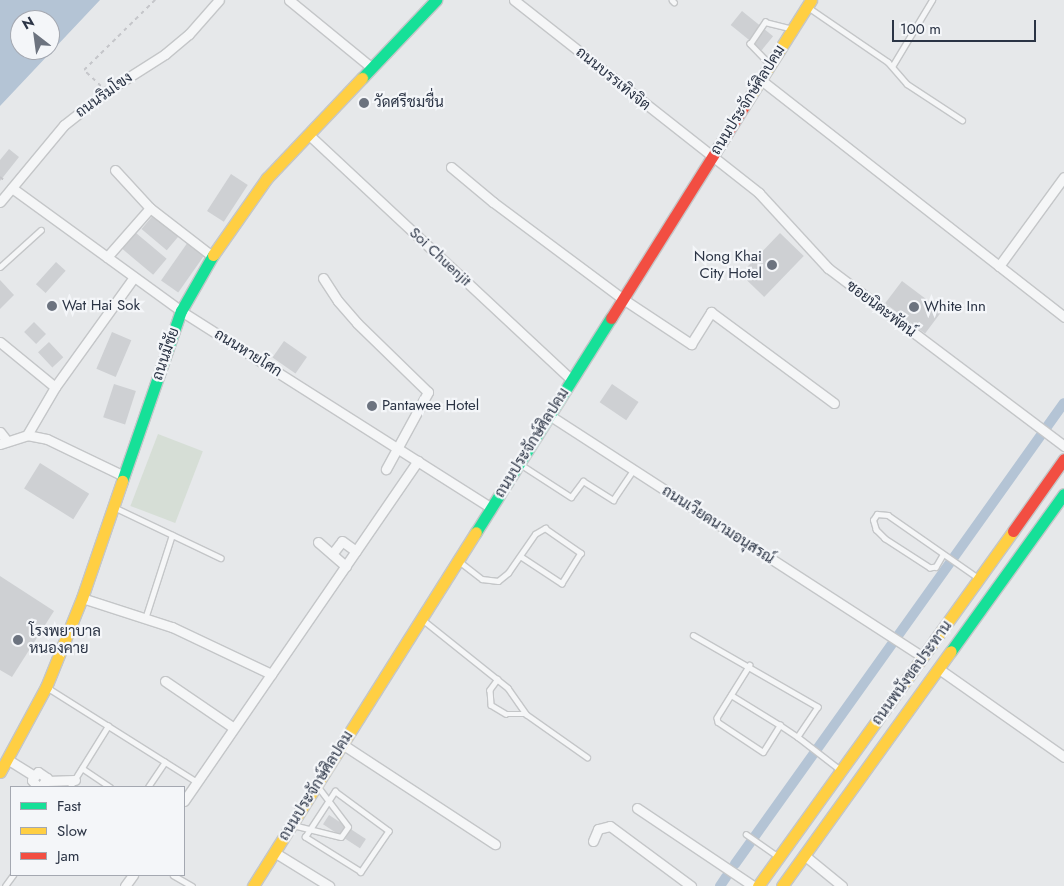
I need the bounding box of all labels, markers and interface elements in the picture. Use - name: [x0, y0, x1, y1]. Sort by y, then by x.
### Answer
- north arrow: [10, 10, 60, 60]
- scale bar: [894, 10, 1038, 42]
- text: N: [18, 11, 38, 34]
- text: 100 m: [900, 18, 941, 40]
- street label: ถนนประจักษ์ศิลปคม: [707, 42, 789, 158]
- street label: ถนนบรรเทิงจิต: [572, 43, 654, 115]
- street label: ถนนริมโขง: [72, 68, 136, 122]
- place label: วัดศรีชมชื่น: [374, 94, 444, 112]
- marker: วัดศรีชมชื่น: [358, 97, 370, 109]
- street label: Soi Chuenjit: [405, 224, 475, 290]
- place label: Nong Khai City Hotel: [694, 247, 762, 282]
- marker: Nong Khai City Hotel: [766, 259, 778, 271]
- street label: ซอยนิตะพัตน์: [843, 277, 919, 341]
- place label: Wat Hai Sok: [62, 297, 140, 315]
- place label: White Inn: [924, 298, 986, 316]
- marker: Wat Hai Sok: [46, 300, 58, 312]
- marker: White Inn: [908, 301, 920, 313]
- street label: ถนนมีชัย: [149, 325, 183, 383]
- street label: ถนนหายโศก: [211, 325, 285, 381]
- street label: ถนนประจักษ์ศิลปคม: [491, 385, 573, 501]
- place label: Pantawee Hotel: [382, 397, 479, 415]
- marker: Pantawee Hotel: [366, 400, 378, 412]
- street label: ถนนเวียดนามอนุสรณ์: [658, 482, 778, 568]
- street label: ถนนพนังชลประทาน: [868, 617, 956, 729]
- place label: โรงพยาบาล หนองคาย: [29, 622, 101, 657]
- marker: โรงพยาบาล หนองคาย: [11, 633, 25, 647]
- street label: ถนนประจักษ์ศิลปคม: [275, 728, 357, 844]
- legend: [10, 786, 185, 876]
- text: Fast: [57, 795, 81, 817]
- text: Slow: [57, 820, 87, 842]
- text: Jam: [57, 845, 80, 867]

